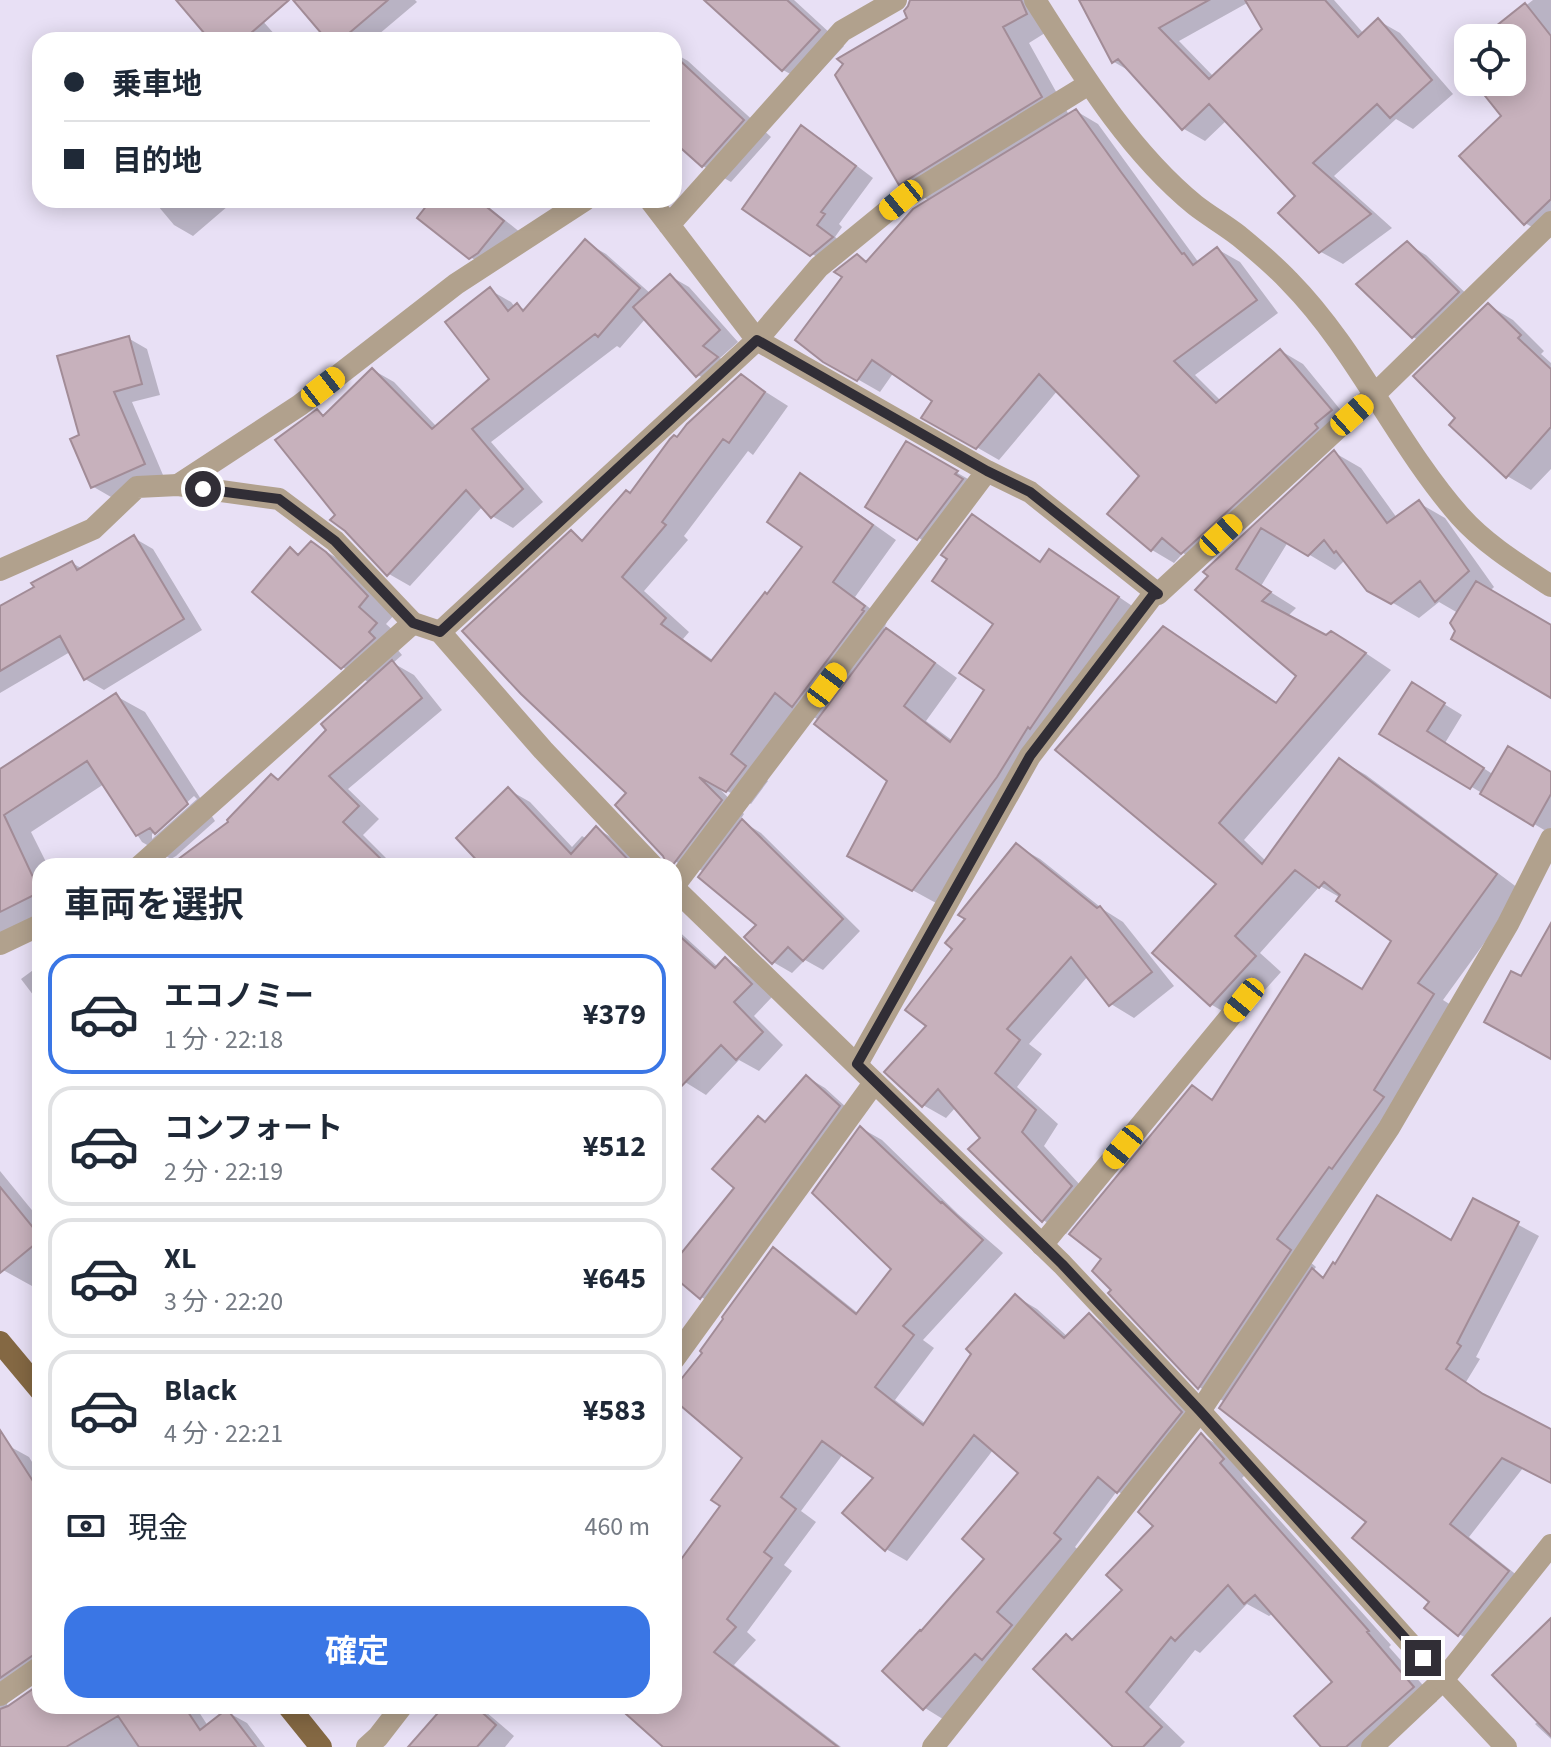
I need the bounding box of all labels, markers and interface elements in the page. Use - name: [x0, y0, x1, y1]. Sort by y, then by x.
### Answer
- map controls: [1454, 24, 1526, 96]
- button: locate: [1454, 24, 1526, 96]
- text: 乗車地: [112, 63, 202, 106]
- text: 目的地: [112, 140, 202, 183]
- car: [875, 176, 927, 224]
- car: [297, 363, 349, 411]
- car: [1326, 390, 1378, 440]
- route start: [185, 471, 221, 507]
- car: [1195, 510, 1247, 560]
- car: [803, 659, 851, 711]
- text: 車両を選択: [64, 880, 244, 931]
- car: [1220, 974, 1268, 1026]
- text: エコノミー: [164, 975, 314, 1018]
- icon: car: [68, 978, 140, 1050]
- text: ¥379: [583, 993, 646, 1036]
- text: 1 分 · 22:18: [164, 1021, 283, 1058]
- text: コンフォート: [164, 1107, 343, 1150]
- icon: car: [68, 1110, 140, 1182]
- car: [1099, 1121, 1147, 1173]
- text: ¥512: [583, 1125, 646, 1168]
- text: 2 分 · 22:19: [164, 1153, 283, 1190]
- text: XL: [164, 1237, 197, 1280]
- icon: car: [68, 1242, 140, 1314]
- text: ¥645: [583, 1257, 646, 1300]
- text: 3 分 · 22:20: [164, 1283, 283, 1320]
- text: Black: [164, 1369, 237, 1412]
- icon: car: [68, 1374, 140, 1446]
- text: ¥583: [583, 1389, 646, 1432]
- text: 4 分 · 22:21: [164, 1415, 283, 1452]
- icon: cash: [64, 1504, 108, 1548]
- text: 現金: [128, 1507, 188, 1550]
- text: 460 m: [584, 1508, 650, 1545]
- button: 確定: [64, 1606, 650, 1698]
- route end: [1405, 1640, 1441, 1676]

